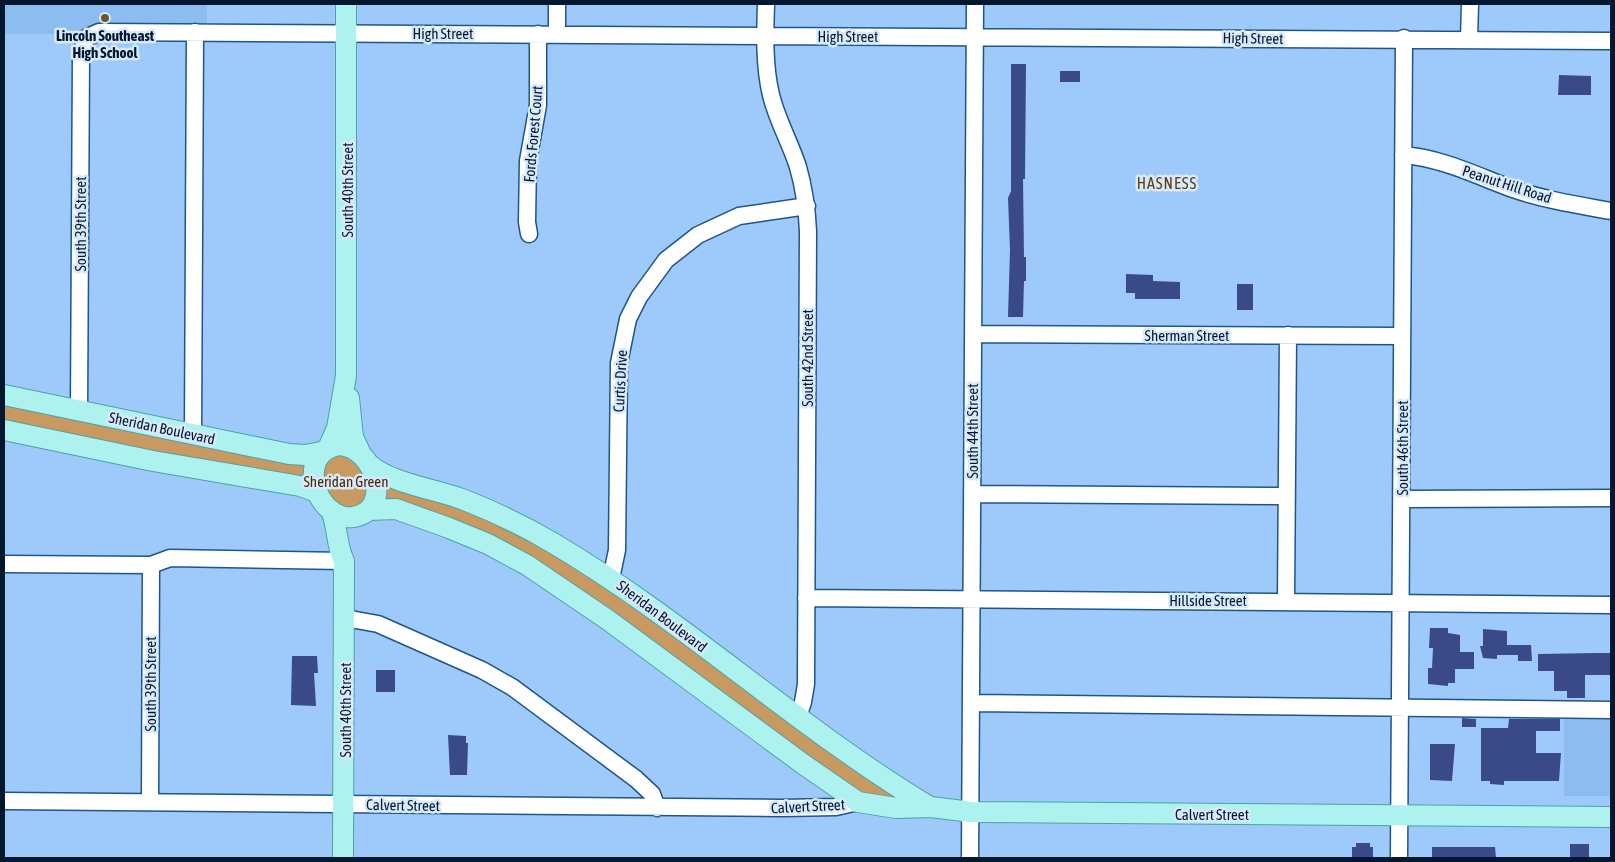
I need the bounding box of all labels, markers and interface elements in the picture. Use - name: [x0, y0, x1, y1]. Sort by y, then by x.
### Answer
- marker: Lincoln Southeast High School: [99, 12, 111, 24]
- street label: High Street: [413, 25, 473, 42]
- place label: Lincoln Southeast High School: [56, 27, 155, 61]
- street label: High Street: [818, 28, 878, 45]
- street label: High Street: [1222, 29, 1284, 47]
- street label: Fords Forest Court: [520, 85, 546, 183]
- street label: South 40th Street: [339, 143, 356, 237]
- street label: Peanut Hill Road: [1460, 162, 1554, 206]
- district label: HASNESS: [1137, 174, 1197, 192]
- street label: South 39th Street: [72, 177, 89, 271]
- street label: South 42nd Street: [799, 309, 816, 407]
- street label: Sherman Street: [1145, 327, 1229, 344]
- street label: Curtis Drive: [610, 349, 630, 413]
- street label: South 44th Street: [964, 384, 981, 478]
- street label: South 46th Street: [1394, 401, 1411, 495]
- street label: Sheridan Boulevard: [107, 408, 217, 448]
- park label: Sheridan Green: [304, 473, 388, 490]
- street label: Sheridan Boulevard: [614, 577, 710, 655]
- street label: Hillside Street: [1169, 592, 1247, 609]
- street label: South 39th Street: [142, 637, 159, 731]
- street label: South 40th Street: [337, 663, 354, 757]
- street label: Calvert Street: [366, 796, 440, 814]
- street label: Calvert Street: [771, 796, 845, 816]
- street label: Calvert Street: [1175, 806, 1249, 823]

